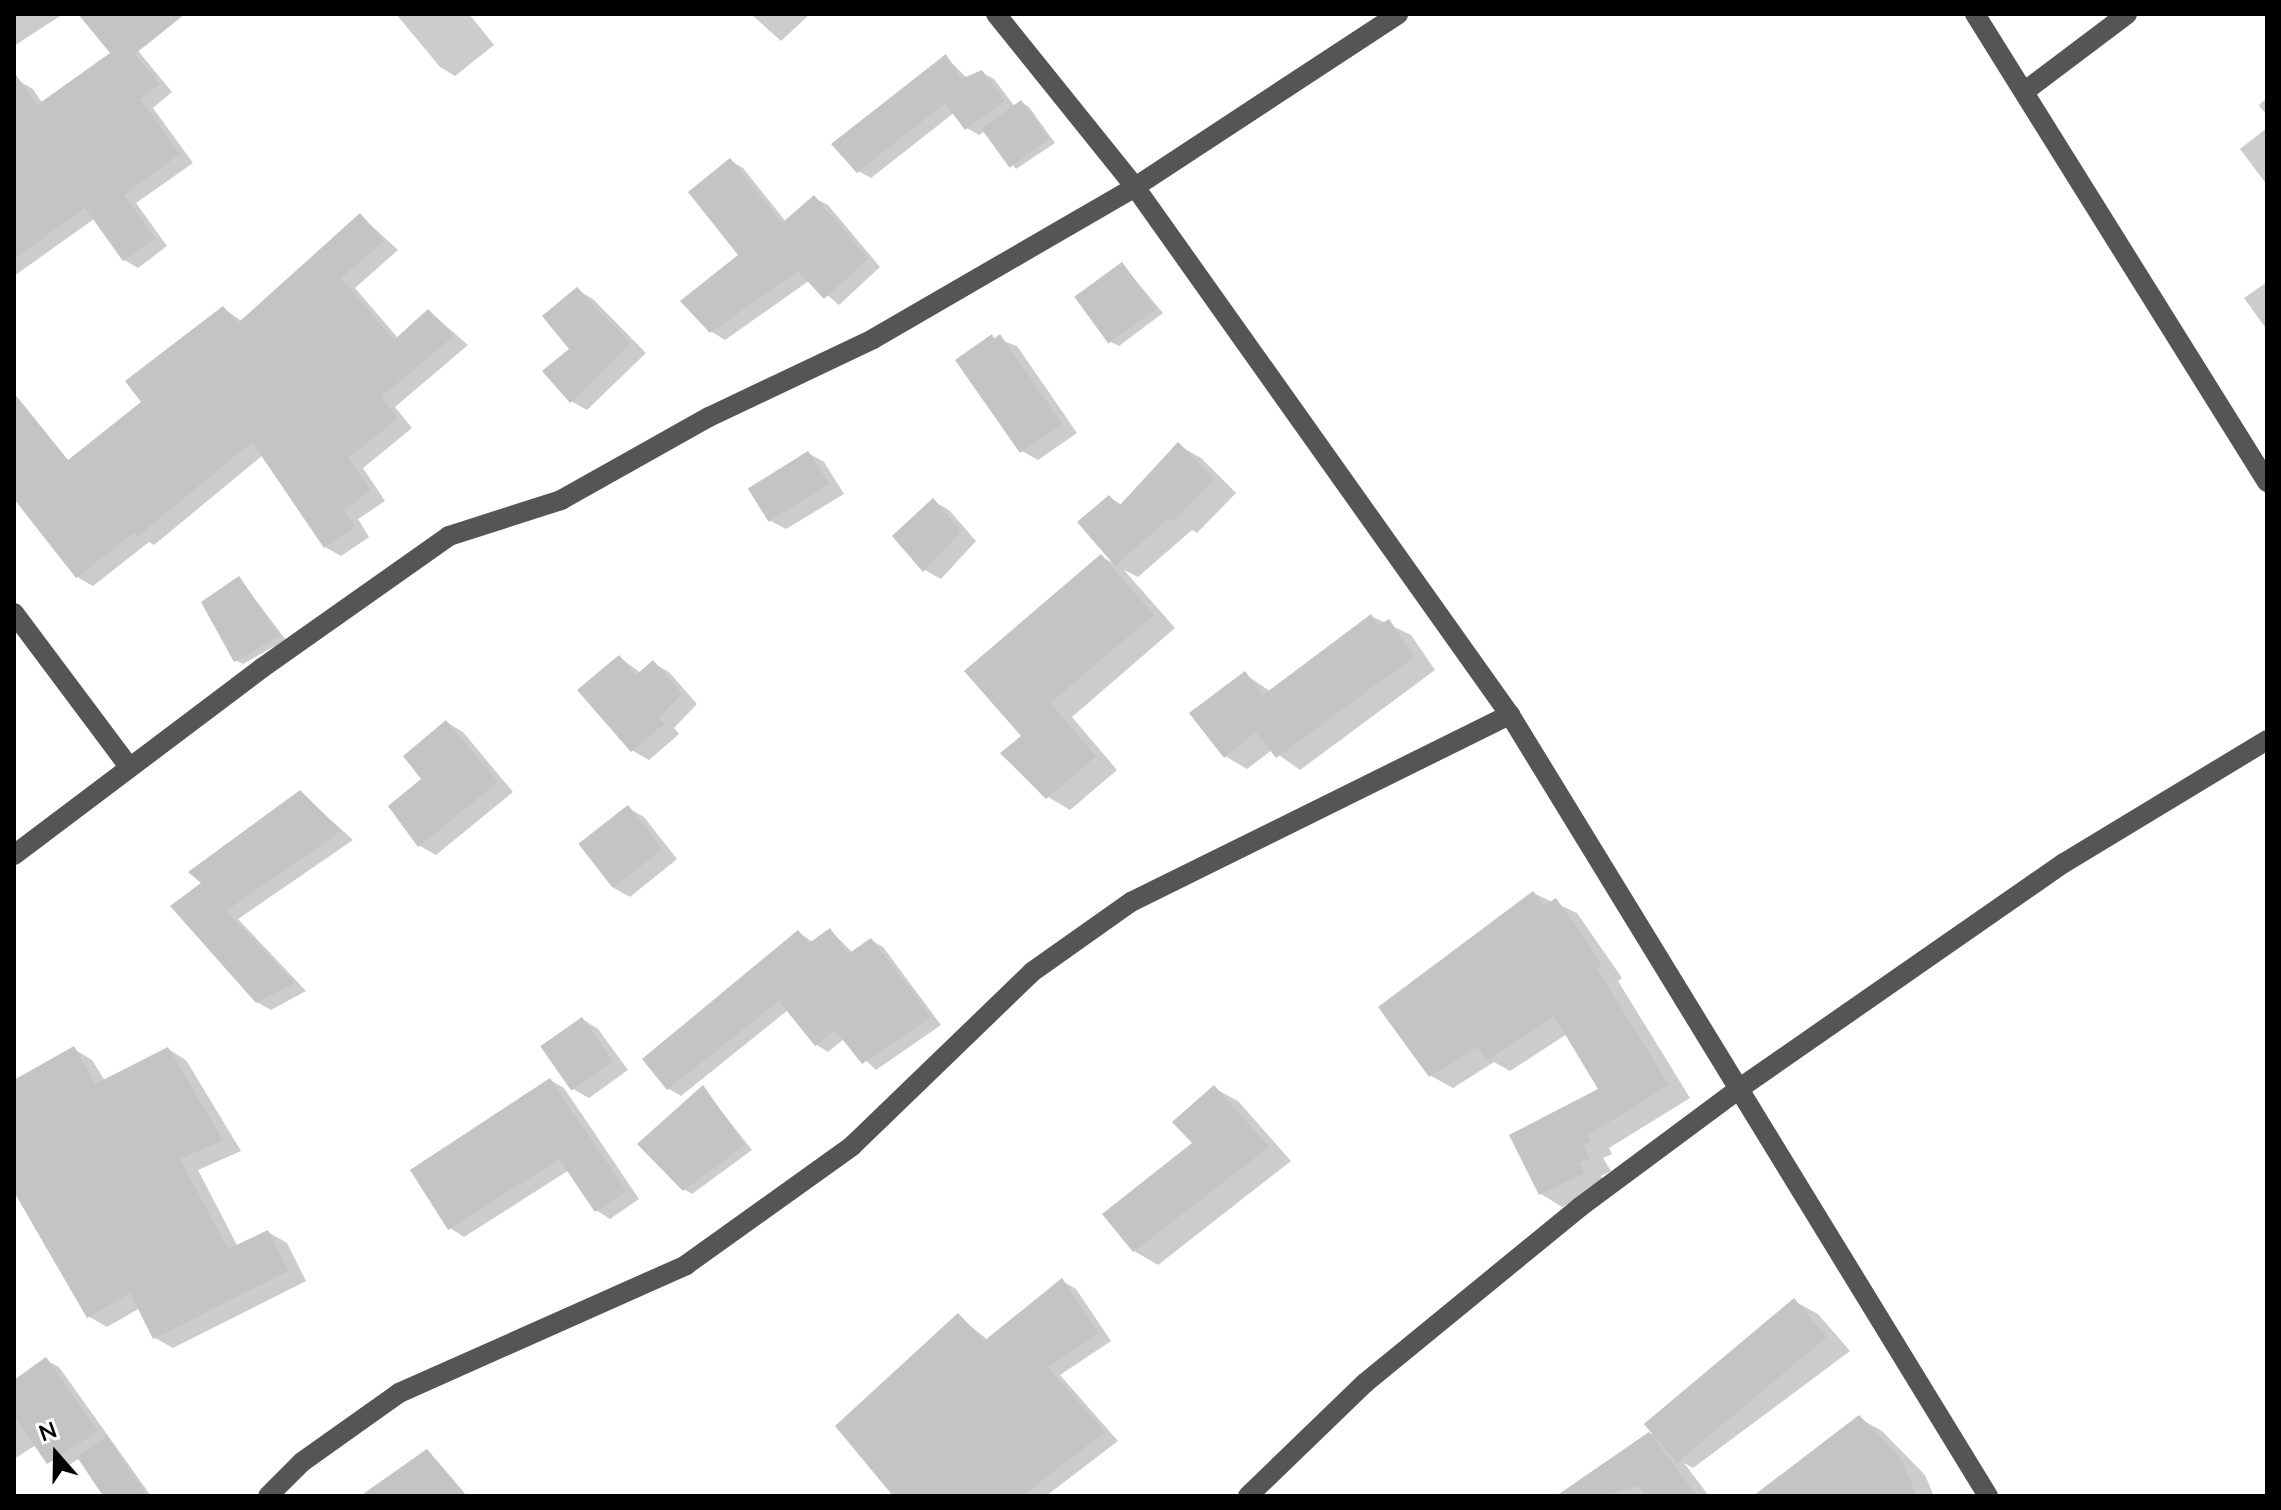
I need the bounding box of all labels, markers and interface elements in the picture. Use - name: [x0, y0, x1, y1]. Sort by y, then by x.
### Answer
- north arrow: [16, 1414, 96, 1494]
- text: N: [35, 1415, 60, 1447]

